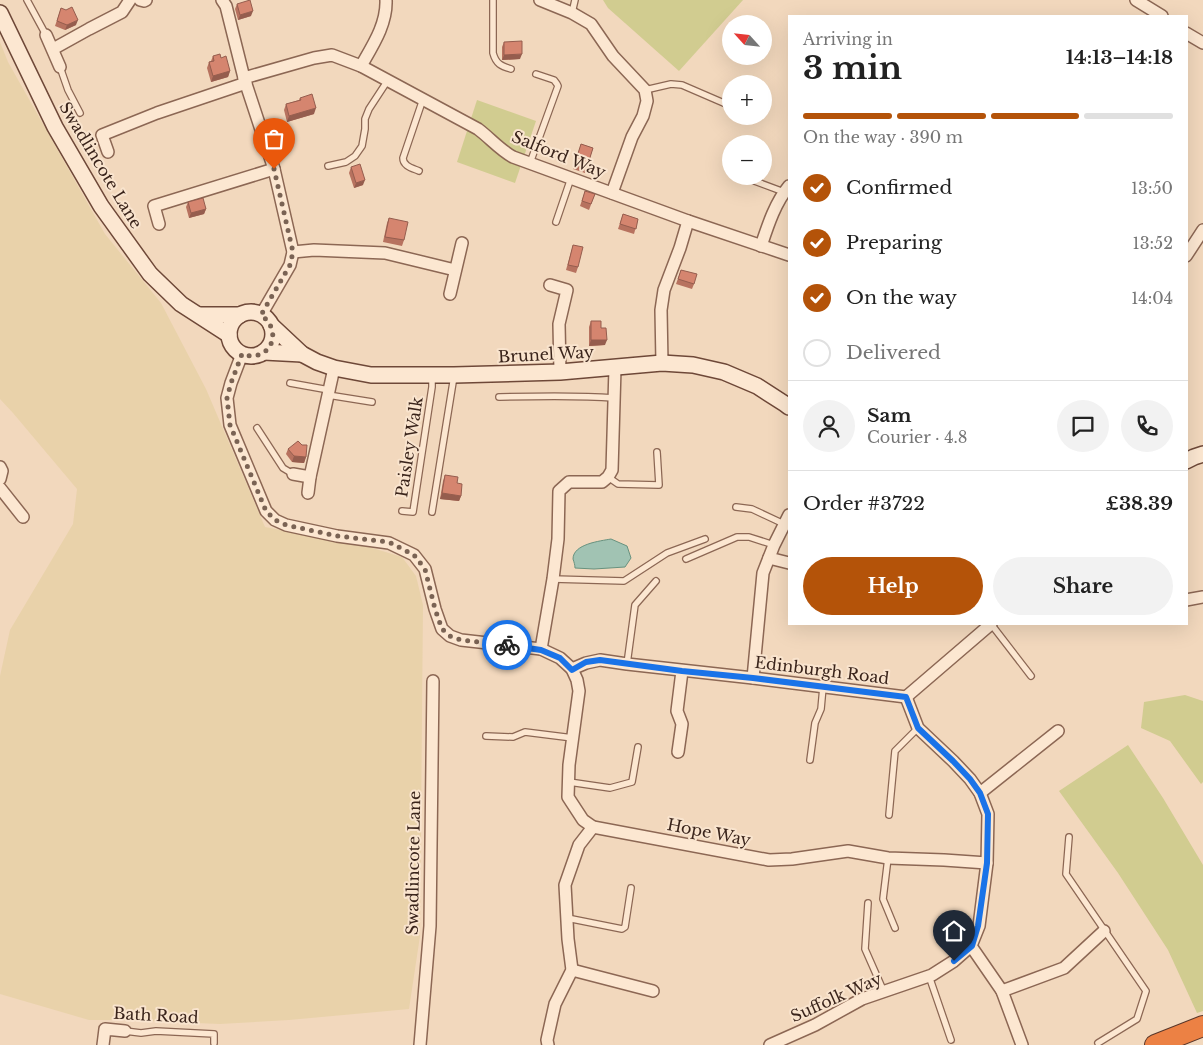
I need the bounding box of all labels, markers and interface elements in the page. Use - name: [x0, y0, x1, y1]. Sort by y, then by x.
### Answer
- north arrow: [722, 15, 772, 65]
- map controls: [722, 15, 772, 185]
- text: Arriving in: [803, 29, 893, 49]
- text: 14:13–14:18: [1066, 46, 1173, 69]
- text: 3 min: [803, 48, 902, 88]
- button: +: [722, 75, 772, 125]
- street label: Swadlincote Lane: [55, 98, 147, 232]
- pin: [253, 118, 295, 169]
- icon: bag: [260, 125, 288, 153]
- street label: Salford Way: [509, 126, 610, 182]
- text: On the way · 390 m: [803, 127, 963, 147]
- button: −: [722, 135, 772, 185]
- icon: check: [803, 174, 831, 202]
- text: Confirmed: [846, 176, 952, 199]
- text: 13:50: [1131, 178, 1173, 198]
- icon: check: [803, 229, 831, 257]
- text: Preparing: [846, 231, 942, 254]
- text: 13:52: [1133, 233, 1173, 253]
- icon: check: [803, 284, 831, 312]
- text: On the way: [846, 286, 957, 309]
- text: 14:04: [1131, 288, 1173, 308]
- street label: Brunel Way: [497, 341, 595, 367]
- text: Delivered: [846, 341, 941, 364]
- street label: Paisley Walk: [391, 395, 427, 499]
- button: person: [803, 400, 855, 452]
- button: chat: [1057, 400, 1109, 452]
- button: phone: [1121, 400, 1173, 452]
- text: Sam: [867, 404, 912, 427]
- text: Courier · 4.8: [867, 427, 968, 447]
- text: Order #3722: [803, 492, 925, 515]
- text: £38.39: [1106, 492, 1173, 515]
- button: Help: [803, 557, 983, 615]
- button: Share: [993, 557, 1173, 615]
- courier: [482, 620, 532, 670]
- icon: bike: [493, 631, 521, 659]
- street label: Edinburgh Road: [754, 652, 891, 688]
- street label: Swadlincote Lane: [402, 791, 424, 935]
- street label: Hope Way: [665, 814, 753, 850]
- pin: [933, 910, 975, 961]
- icon: home: [940, 917, 968, 945]
- street label: Suffolk Way: [787, 968, 886, 1026]
- street label: Bath Road: [113, 1003, 199, 1027]

